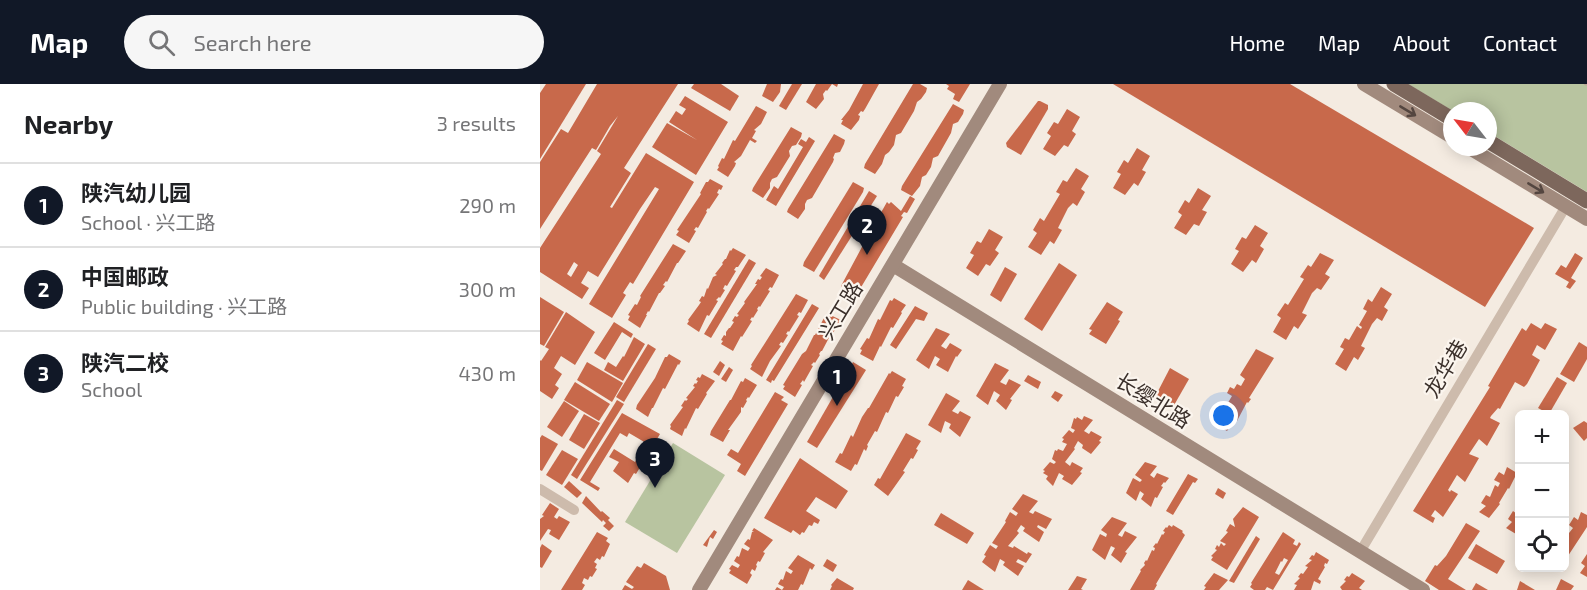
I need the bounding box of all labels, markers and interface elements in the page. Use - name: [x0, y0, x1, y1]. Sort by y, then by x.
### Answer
- search box: [124, 15, 544, 69]
- text: Map: [30, 25, 88, 59]
- icon: search: [145, 26, 178, 59]
- text: Search here: [193, 29, 312, 55]
- text: Home: [1229, 30, 1285, 55]
- text: Map: [1318, 30, 1360, 55]
- text: About: [1393, 30, 1450, 55]
- text: Contact: [1483, 30, 1557, 55]
- north arrow: [1443, 102, 1497, 156]
- one-way arrow: [1399, 105, 1416, 117]
- text: Nearby: [24, 108, 113, 139]
- text: 3 results: [437, 111, 516, 135]
- text: 陕汽幼儿园: [81, 179, 191, 205]
- one-way arrow: [1527, 183, 1544, 195]
- text: 1: [39, 193, 48, 217]
- text: 290 m: [459, 193, 516, 217]
- pin: 2: [848, 206, 886, 255]
- text: School · 兴工路: [81, 210, 215, 234]
- text: 中国邮政: [81, 263, 169, 289]
- text: 2: [38, 277, 49, 301]
- text: 300 m: [459, 277, 516, 301]
- street label: 兴工路: [813, 277, 867, 344]
- text: Public building · 兴工路: [81, 294, 287, 318]
- street label: 龙华巷: [1418, 335, 1472, 402]
- text: 陕汽二校: [81, 349, 169, 375]
- pin: 1: [818, 356, 856, 406]
- text: 3: [38, 361, 49, 385]
- text: 430 m: [459, 361, 516, 385]
- street label: 长缨北路: [1112, 367, 1196, 433]
- text: School: [81, 377, 142, 401]
- your location: [1209, 401, 1238, 430]
- map controls: [1515, 410, 1569, 572]
- button: +: [1515, 410, 1569, 464]
- pin: 3: [636, 438, 674, 488]
- button: −: [1515, 464, 1569, 518]
- button: locate: [1515, 518, 1569, 572]

